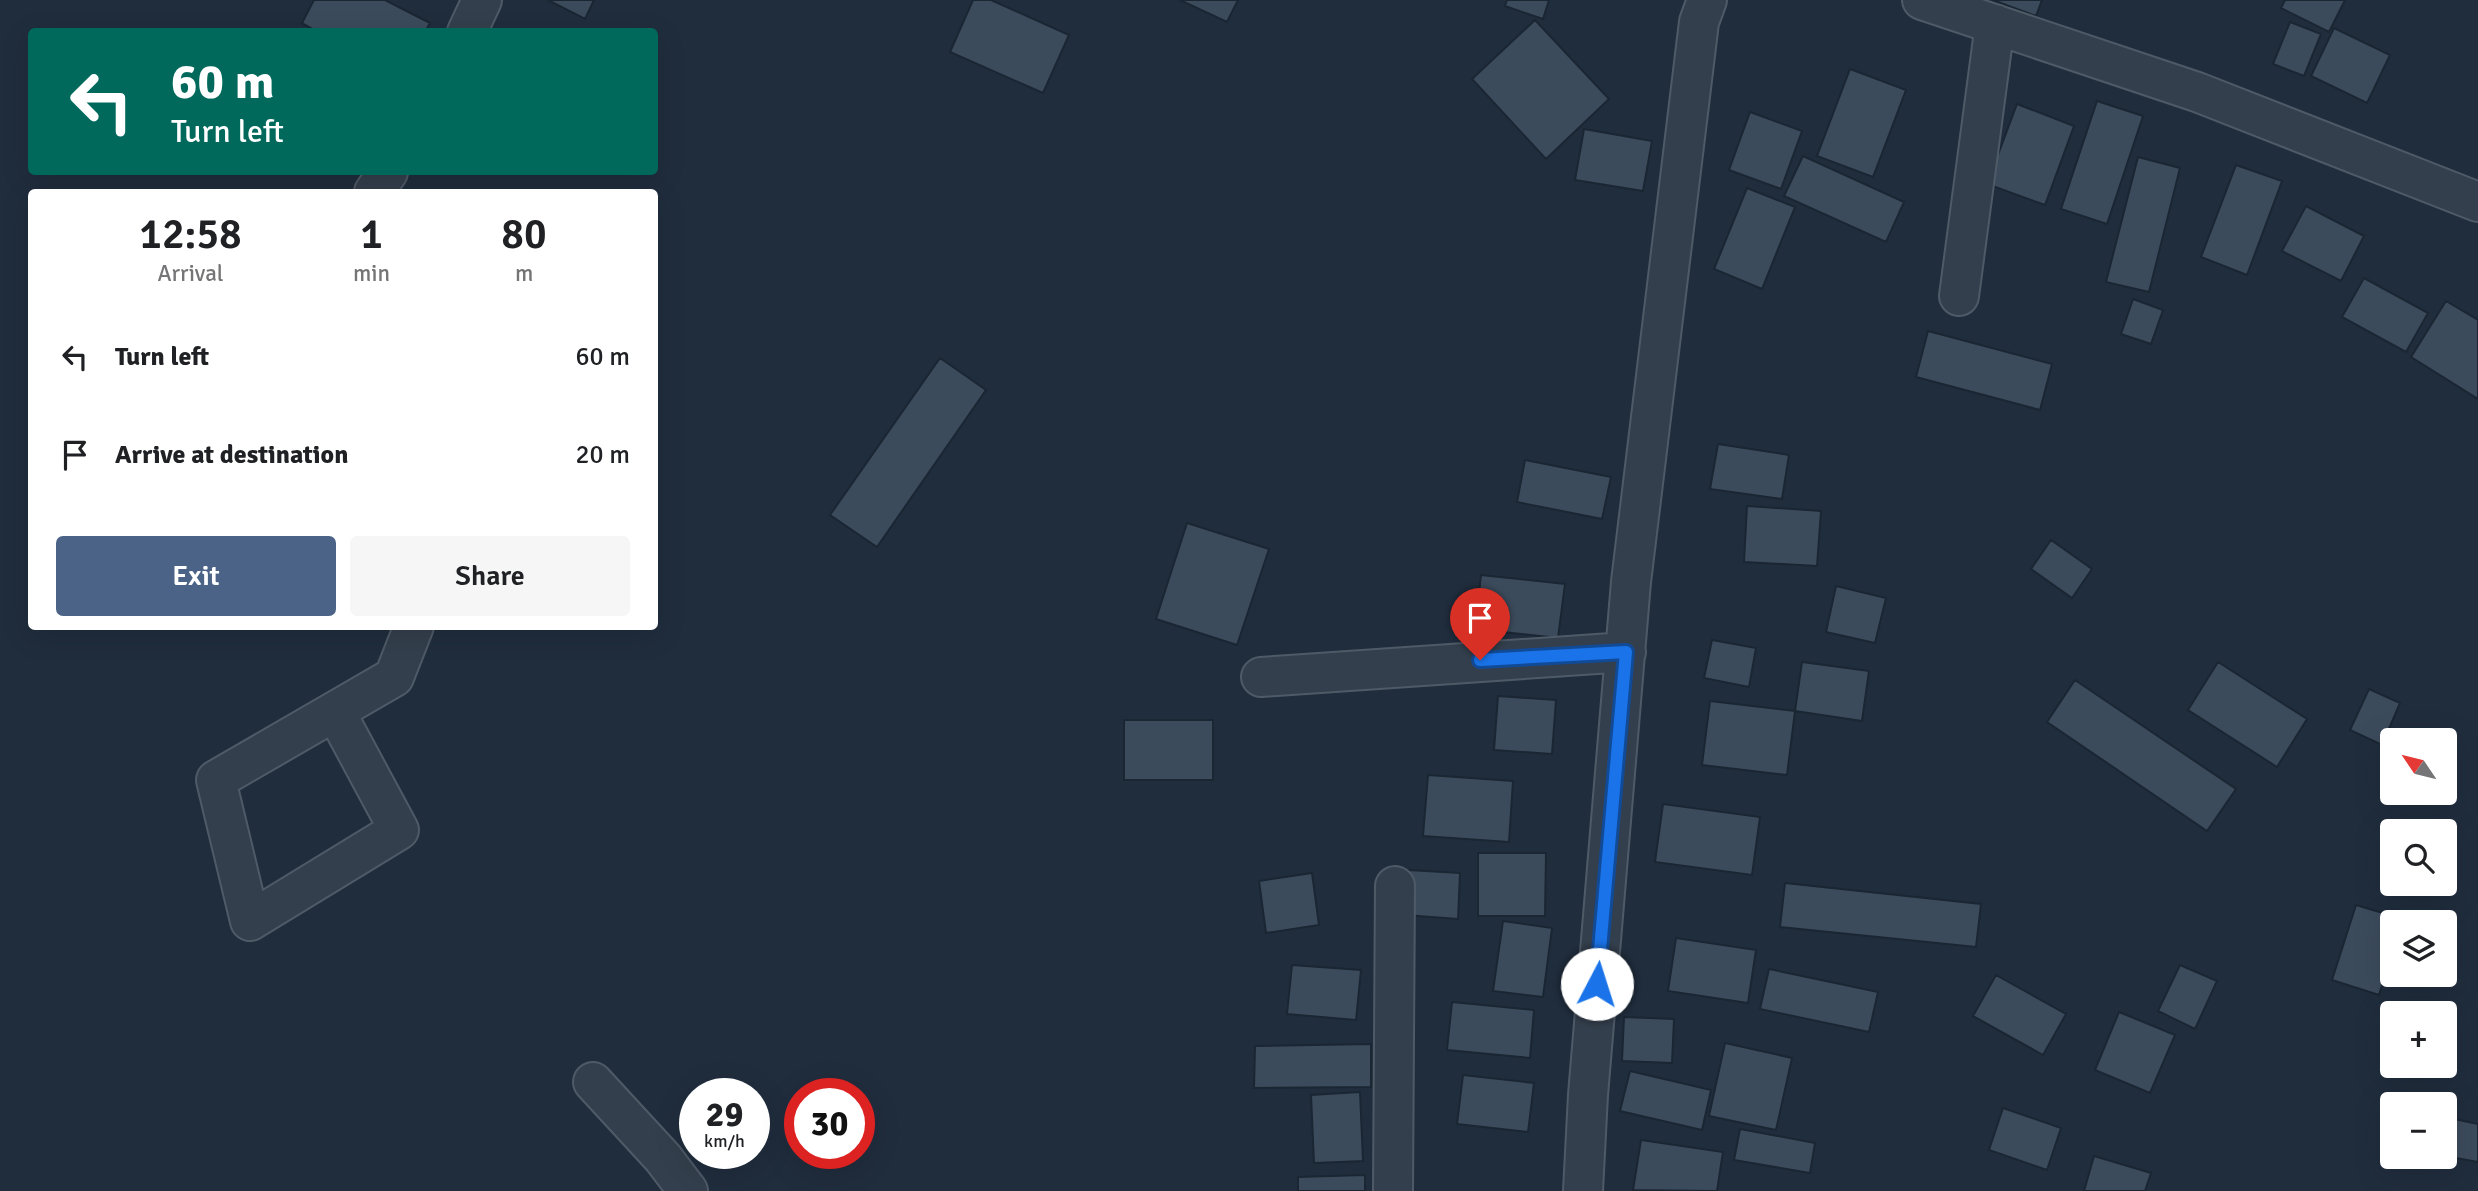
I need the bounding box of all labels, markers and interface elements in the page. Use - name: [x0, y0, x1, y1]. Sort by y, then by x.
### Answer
- text: 60 m: [171, 52, 274, 112]
- icon: left: [56, 56, 147, 147]
- text: Turn left: [171, 112, 284, 151]
- text: 12:58: [139, 209, 242, 260]
- text: 1: [360, 209, 383, 260]
- text: 80: [501, 209, 547, 260]
- text: Arrival: [157, 259, 224, 288]
- text: min: [353, 259, 390, 288]
- text: m: [515, 259, 533, 288]
- icon: left: [56, 338, 94, 376]
- text: Turn left: [115, 341, 209, 373]
- text: 60 m: [575, 341, 630, 373]
- icon: arrive: [56, 436, 94, 474]
- text: Arrive at destination: [115, 439, 348, 471]
- text: 20 m: [575, 439, 630, 471]
- button: Exit: [56, 536, 336, 616]
- button: Share: [350, 536, 630, 616]
- pin: [1450, 588, 1510, 660]
- icon: arrive: [1461, 599, 1499, 637]
- north arrow: [2380, 728, 2457, 805]
- map controls: [2380, 728, 2457, 1169]
- button: search: [2380, 819, 2457, 896]
- button: layers: [2380, 910, 2457, 987]
- position arrow: [1560, 947, 1634, 1021]
- button: +: [2380, 1001, 2457, 1078]
- speed limit sign: 30: [784, 1078, 875, 1169]
- button: −: [2380, 1092, 2457, 1169]
- text: 29: [706, 1093, 743, 1136]
- text: km/h: [704, 1130, 745, 1152]

